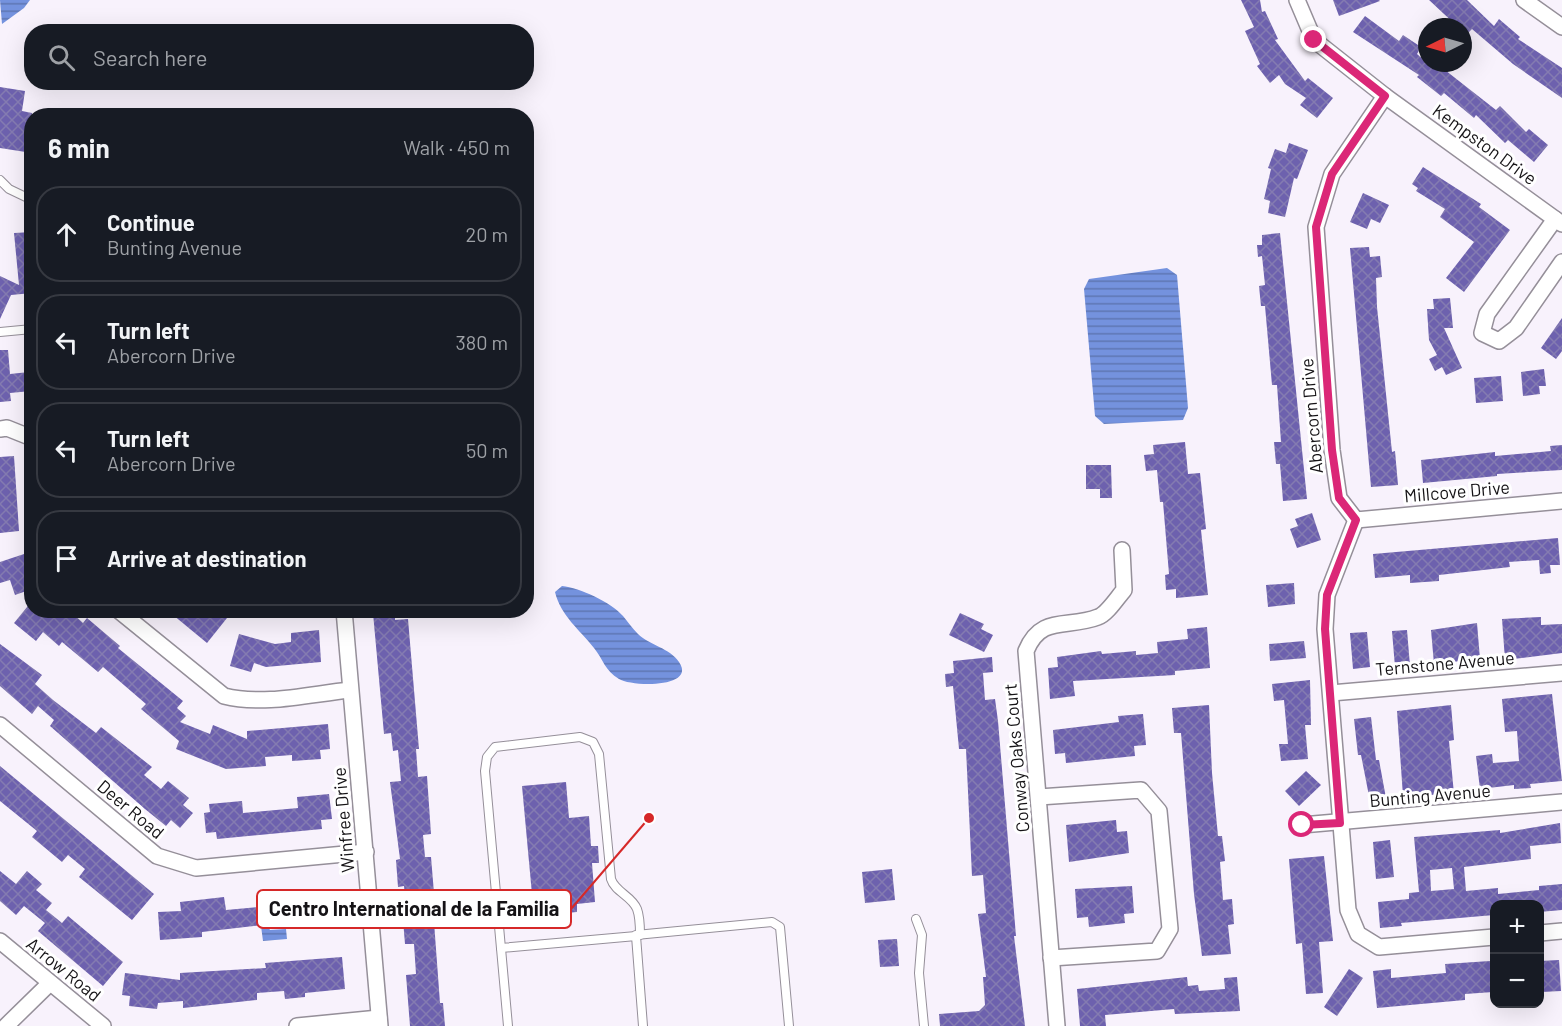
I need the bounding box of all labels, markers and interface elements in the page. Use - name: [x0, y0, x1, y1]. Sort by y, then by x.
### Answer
- north arrow: [1418, 18, 1472, 72]
- search box: [24, 24, 534, 90]
- route end: [1300, 26, 1326, 52]
- icon: search: [45, 41, 78, 74]
- text: Search here: [93, 44, 207, 70]
- street label: Kempston Drive: [1429, 99, 1541, 189]
- text: 6 min: [48, 132, 110, 163]
- text: Walk · 450 m: [403, 135, 510, 159]
- text: Continue: [107, 209, 195, 235]
- icon: ahead: [50, 218, 83, 251]
- text: 20 m: [465, 222, 508, 246]
- text: Bunting Avenue: [107, 235, 242, 259]
- text: Turn left: [107, 317, 190, 343]
- icon: left: [50, 326, 83, 359]
- text: 380 m: [455, 330, 508, 354]
- text: Abercorn Drive: [107, 343, 236, 367]
- street label: Abercorn Drive: [1295, 357, 1327, 475]
- text: Turn left: [107, 425, 190, 451]
- icon: left: [50, 434, 83, 467]
- text: 50 m: [466, 438, 508, 462]
- text: Abercorn Drive: [107, 451, 236, 475]
- street label: Millcove Drive: [1403, 475, 1511, 507]
- icon: arrive: [50, 542, 83, 575]
- text: Arrive at destination: [107, 545, 306, 571]
- street label: Ternstone Avenue: [1375, 646, 1515, 680]
- street label: Conway Oaks Court: [999, 683, 1033, 833]
- street label: Winfree Drive: [327, 766, 359, 874]
- street label: Deer Road: [93, 775, 169, 843]
- street label: Bunting Avenue: [1368, 779, 1492, 811]
- route start: [1288, 811, 1314, 837]
- callout: Centro International de la Familia: [257, 890, 571, 928]
- text: Centro International de la Familia: [269, 896, 559, 920]
- map controls: [1490, 900, 1544, 1008]
- button: +: [1490, 900, 1544, 954]
- street label: Arrow Road: [22, 932, 106, 1006]
- button: −: [1490, 954, 1544, 1008]

